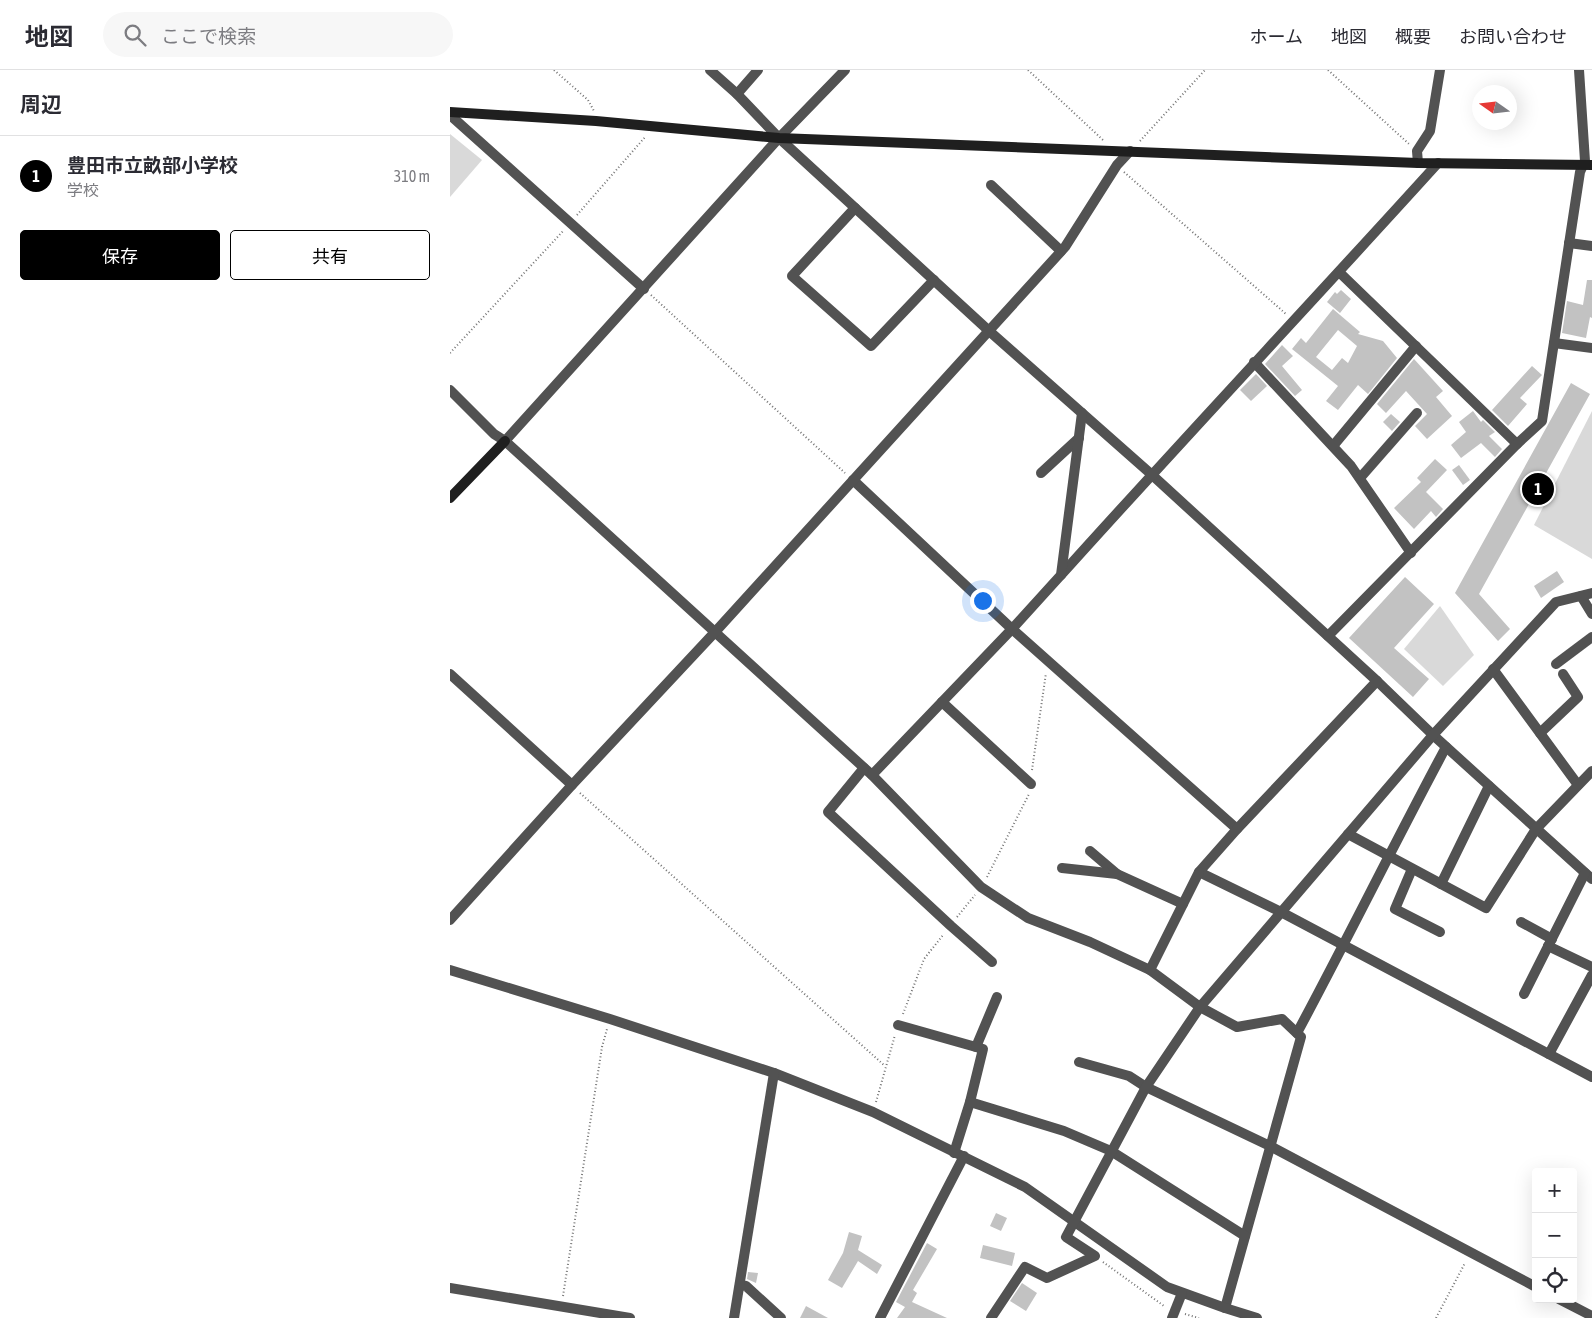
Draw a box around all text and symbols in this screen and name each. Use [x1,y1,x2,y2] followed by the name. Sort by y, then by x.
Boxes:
[103,12,453,57] search box
[121,21,149,49] icon: search
[25,23,73,50] text: 地図
[161,25,256,47] text: ここで検索
[1250,26,1303,47] text: ホーム
[1331,26,1367,47] text: 地図
[1395,26,1431,47] text: 概要
[1459,26,1567,47] text: お問い合わせ
[1472,85,1517,130] north arrow
[20,92,62,116] text: 周辺
[67,154,238,176] text: 豊田市立畝部小学校
[32,167,40,185] text: 1
[394,167,430,185] text: 310 m
[67,181,99,199] text: 学校
[20,230,220,280] button: 保存
[230,230,430,280] button: 共有
[1522,470,1554,508] pin: 1
[970,588,996,614] your location
[1532,1168,1577,1303] map controls
[1532,1168,1577,1213] button: +
[1532,1213,1577,1258] button: −
[1532,1258,1577,1303] button: locate

